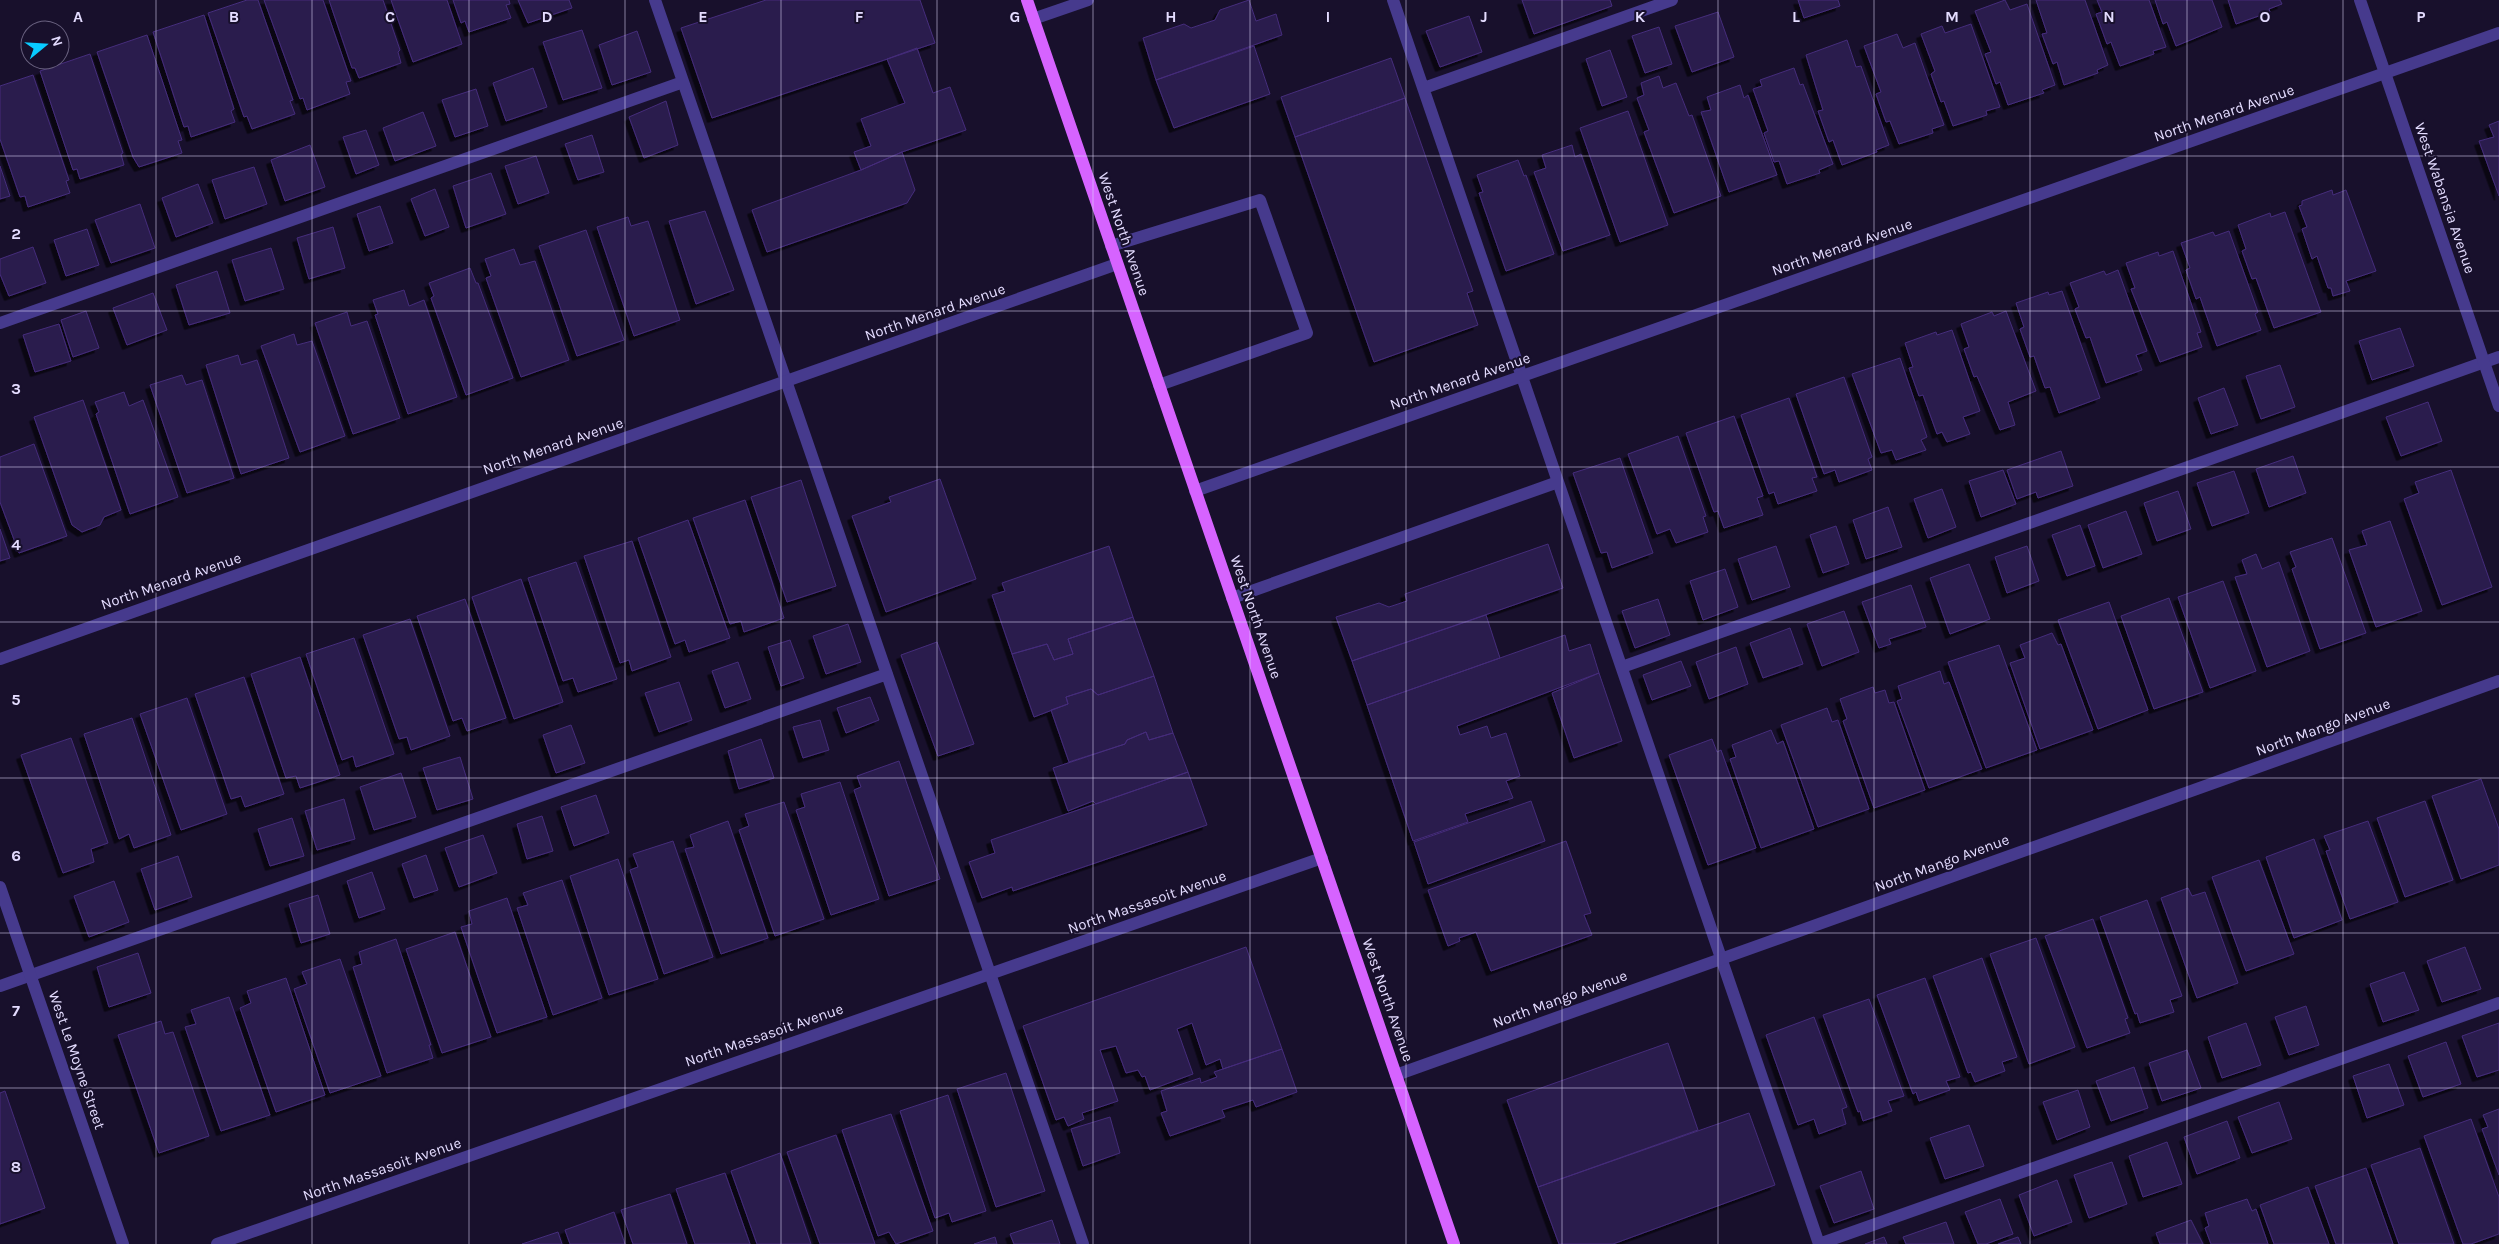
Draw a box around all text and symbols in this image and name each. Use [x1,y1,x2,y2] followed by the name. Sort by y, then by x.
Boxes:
[73,7,83,26] text: A
[229,7,239,26] text: B
[385,7,395,26] text: C
[542,7,553,26] text: D
[698,7,708,26] text: E
[855,7,864,26] text: F
[1010,7,1020,26] text: G
[1165,7,1177,26] text: H
[1326,7,1330,26] text: I
[1480,7,1488,26] text: J
[1635,7,1646,26] text: K
[1792,7,1800,26] text: L
[1945,7,1959,26] text: M
[2103,7,2115,26] text: N
[2260,7,2271,26] text: O
[2416,7,2426,26] text: P
[20,20,70,70] north arrow
[47,34,67,49] text: N
[2152,81,2296,145] street label: North Menard Avenue
[2411,120,2479,276] street label: West Wabansia Avenue
[1094,170,1154,298] street label: West North Avenue
[1770,215,1914,279] street label: North Menard Avenue
[11,224,21,243] text: 2
[863,280,1007,344] street label: North Menard Avenue
[1388,349,1532,413] street label: North Menard Avenue
[11,379,21,398] text: 3
[481,414,625,478] street label: North Menard Avenue
[11,535,21,554] text: 4
[99,549,243,613] street label: North Menard Avenue
[1226,553,1286,681] street label: West North Avenue
[11,690,21,709] text: 5
[2253,694,2393,760] street label: North Mango Avenue
[1872,830,2012,896] street label: North Mango Avenue
[11,846,21,865] text: 6
[1065,866,1229,938] street label: North Massasoit Avenue
[1358,936,1418,1064] street label: West North Avenue
[1490,966,1630,1032] street label: North Mango Avenue
[45,988,109,1132] street label: West Le Moyne Street
[682,999,846,1071] street label: North Massasoit Avenue
[12,1001,20,1020] text: 7
[300,1133,464,1205] street label: North Massasoit Avenue
[11,1157,21,1176] text: 8

